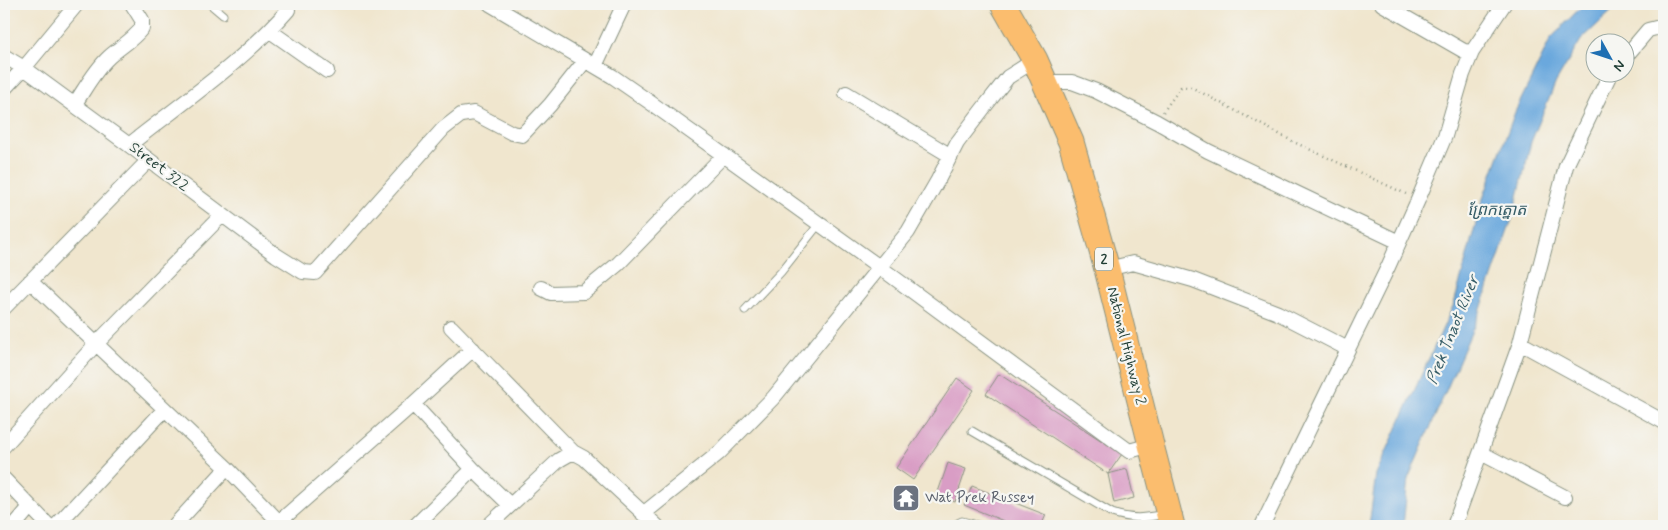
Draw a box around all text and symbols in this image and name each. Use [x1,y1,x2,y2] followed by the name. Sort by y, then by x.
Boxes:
[1586,32,1636,82] north arrow
[1609,56,1629,75] text: N
[125,138,193,196] street label: Street 322
[1467,200,1527,221] water label: ព្រែកត្នោត
[1095,248,1113,270] road number: 2
[1422,270,1485,387] water label: Prek Tnaot River
[1102,285,1150,407] street label: National Highway 2
[891,483,921,513] temple icon: Wat Prek Russey
[925,488,1034,508] place label: Wat Prek Russey

